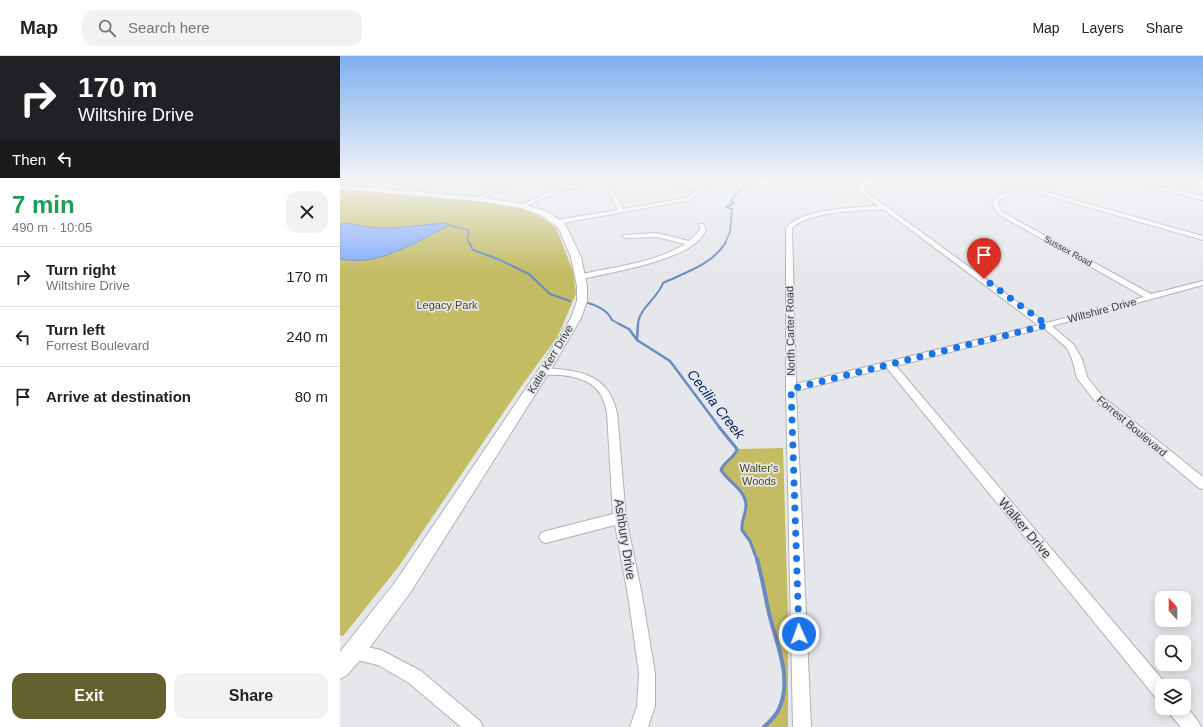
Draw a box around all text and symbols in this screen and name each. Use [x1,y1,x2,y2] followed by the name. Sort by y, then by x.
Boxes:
[82,10,362,46] search box
[20,17,58,38] text: Map
[96,17,118,39] icon: search
[128,19,210,36] text: Search here
[1032,20,1060,36] text: Map
[1082,20,1124,36] text: Layers
[1146,20,1183,36] text: Share
[12,72,64,124] icon: right
[78,72,157,103] text: 170 m
[78,105,194,125] text: Wiltshire Drive
[54,148,76,170] icon: left
[12,151,46,168] text: Then
[12,191,75,218] text: 7 min
[286,191,328,233] button: close
[12,220,92,235] text: 490 m · 10:05
[1042,234,1094,268] street label: Sussex Road
[967,238,1001,279] pin
[973,244,995,266] icon: arrive
[46,261,116,278] text: Turn right
[12,266,34,288] icon: right
[286,268,328,285] text: 170 m
[46,278,130,293] text: Wiltshire Drive
[783,286,797,376] street label: North Carter Road
[1066,295,1138,325] street label: Wiltshire Drive
[416,299,478,311] park label: Legacy Park
[46,321,105,338] text: Turn left
[525,323,575,395] street label: Katie Kerr Drive
[12,326,34,348] icon: left
[286,328,328,345] text: 240 m
[46,338,149,353] text: Forrest Boulevard
[684,366,749,443] water label: Cecilia Creek
[12,386,34,408] icon: arrive
[46,388,191,405] text: Arrive at destination
[295,388,328,405] text: 80 m
[1095,393,1169,459] street label: Forrest Boulevard
[740,462,779,487] park label: Walter's Woods
[995,495,1055,561] street label: Walker Drive
[611,498,639,580] street label: Ashbury Drive
[1155,591,1191,627] north arrow
[1155,591,1191,715] map controls
[778,613,820,655] position arrow
[1155,635,1191,671] button: search
[12,673,166,719] button: Exit
[174,673,328,719] button: Share
[1155,679,1191,715] button: layers

